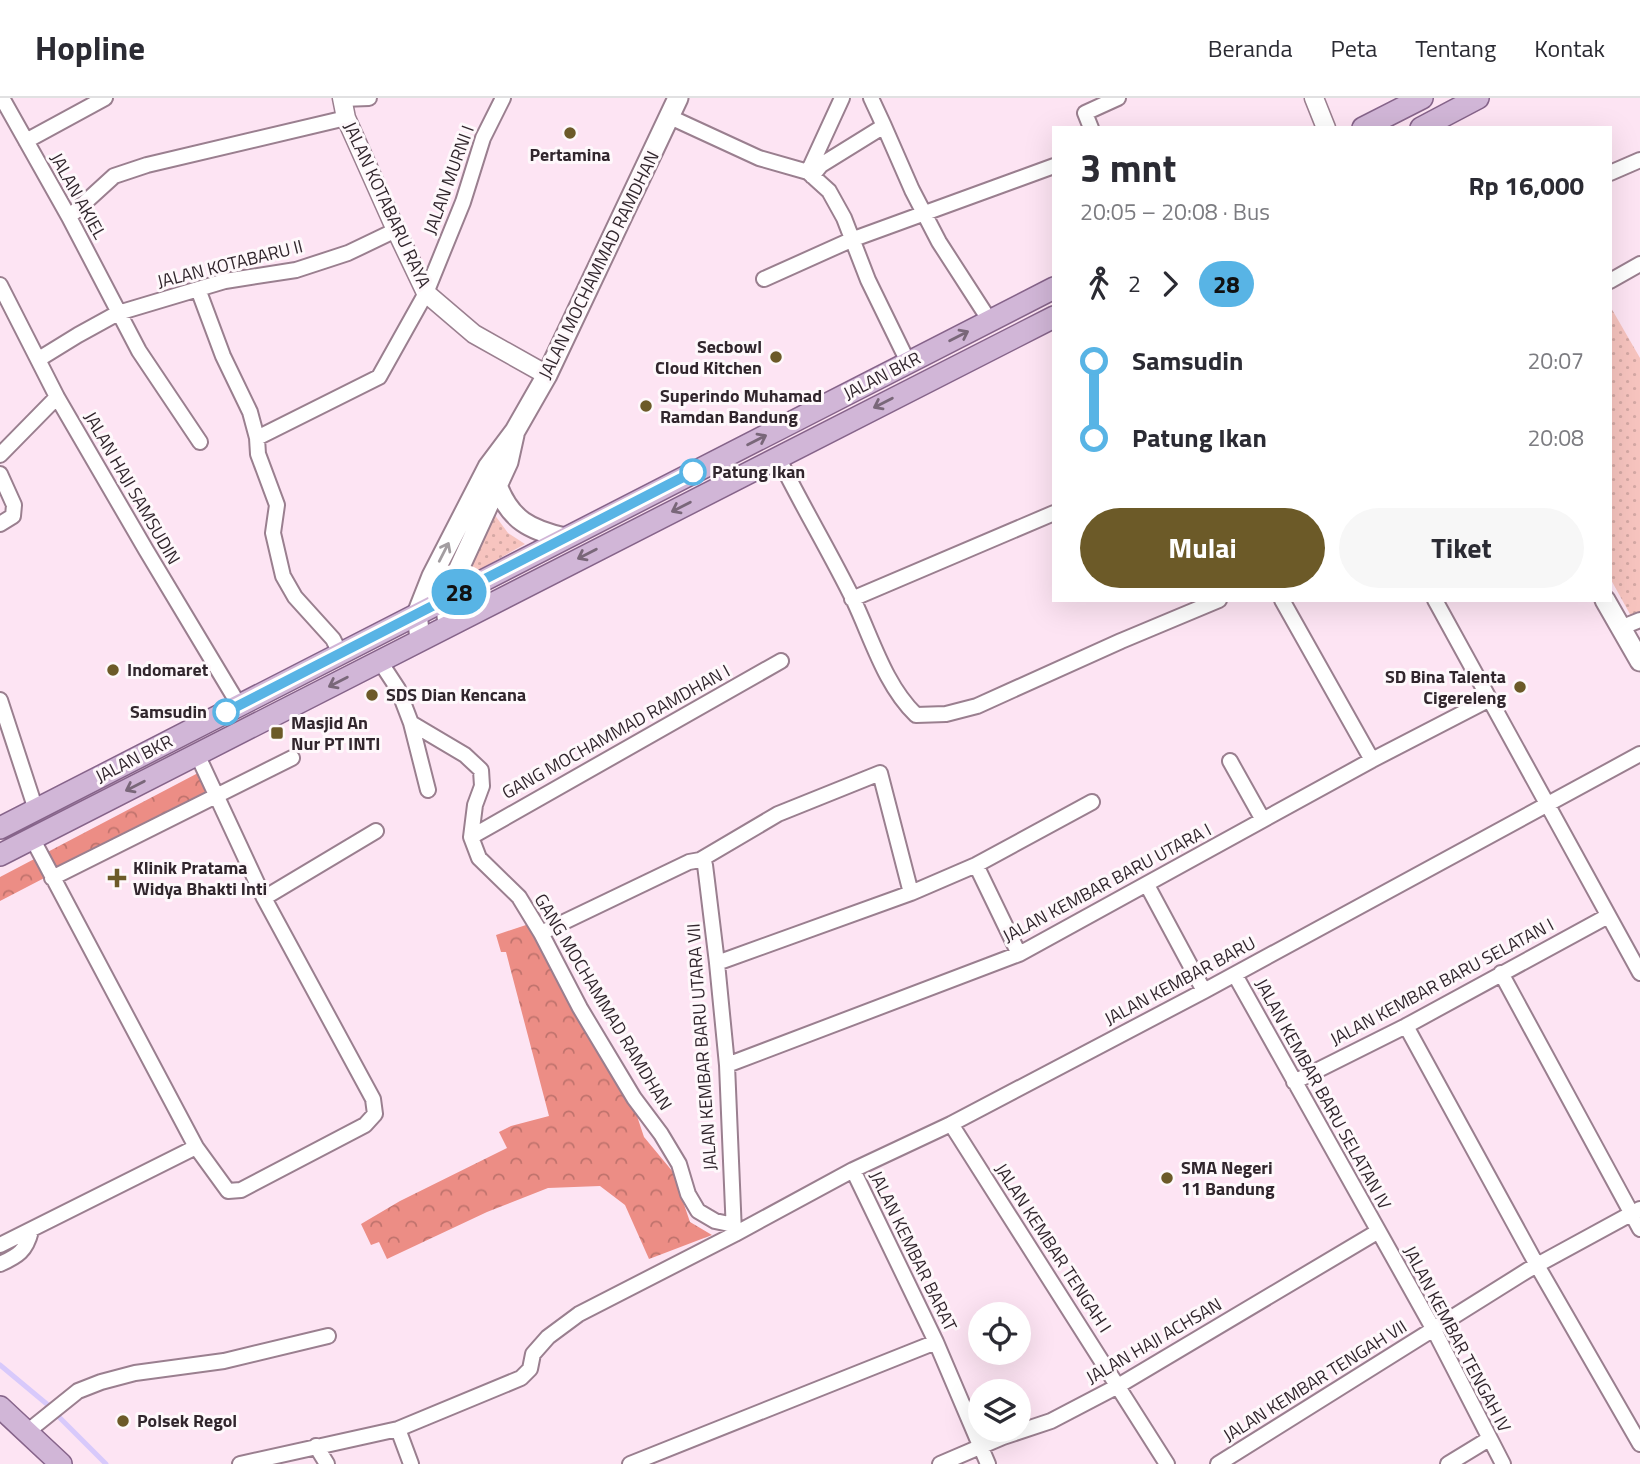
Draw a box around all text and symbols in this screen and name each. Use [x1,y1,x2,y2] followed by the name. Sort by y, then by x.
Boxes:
[35,23,145,73] text: Hopline
[1208,30,1293,66] text: Beranda
[1331,30,1377,66] text: Peta
[1415,30,1496,66] text: Tentang
[1534,30,1605,66] text: Kontak
[337,117,438,293] street label: JALAN KOTABARU RAYA
[416,122,481,238] street label: JALAN MURNI I
[562,125,578,141] marker: Pertamina
[1080,139,1176,197] text: 3 mnt
[529,141,611,168] place label: Pertamina
[531,146,666,384] street label: JALAN MOCHAMMAD RAMDHAN
[44,147,114,244] street label: JALAN AKIEL
[1468,166,1584,205] text: Rp 16,000
[1080,194,1270,229] text: 20:05 – 20:08 · Bus
[154,232,306,295] street label: JALAN KOTABARU II
[1080,265,1118,303] icon: walk
[1151,265,1189,303] icon: forward
[1128,266,1141,301] text: 2
[1213,266,1240,302] text: 28
[948,329,969,343] one-way arrow
[655,333,762,381] place label: Secbowl Cloud Kitchen
[1132,341,1243,380] text: Samsudin
[1527,343,1584,378] text: 20:07
[838,344,925,407] street label: JALAN BKR
[768,349,784,365] marker: Secbowl Cloud Kitchen
[660,382,822,430] place label: Superindo Muhamad Ramdan Bandung
[874,397,894,411] one-way arrow
[638,398,654,414] marker: Superindo Muhamad Ramdan Bandung
[78,406,187,569] street label: JALAN HAJI SAMSUDIN
[1132,418,1267,457] text: Patung Ikan
[1527,420,1584,455] text: 20:08
[746,433,767,447] one-way arrow
[712,458,805,485] place label: Patung Ikan
[680,459,706,485] marker: Patung Ikan
[671,500,692,514] one-way arrow
[1080,508,1325,588] button: Mulai
[1339,508,1584,588] button: Tiket
[437,542,451,562] one-way arrow
[577,548,598,562] one-way arrow
[428,569,490,615] line badge: 28
[446,574,472,610] text: 28
[127,656,209,683] place label: Indomaret
[497,657,735,806] street label: GANG MOCHAMMAD RAMDHAN I
[105,662,121,678] marker: Indomaret
[1385,663,1506,711] place label: SD Bina Talenta Cigereleng
[328,675,348,689] one-way arrow
[1512,679,1528,695] marker: SD Bina Talenta Cigereleng
[386,681,526,708] place label: SDS Dian Kencana
[364,687,380,703] marker: SDS Dian Kencana
[130,698,207,725] place label: Samsudin
[213,699,239,725] marker: Samsudin
[291,709,380,757] place label: Masjid An Nur PT INTI
[269,725,285,741] marker: Masjid An Nur PT INTI
[90,727,177,790] street label: JALAN BKR
[125,779,146,793] one-way arrow
[998,816,1216,949] street label: JALAN KEMBAR BARU UTARA I
[133,854,267,902] place label: Klinik Pratama Widya Bhakti Inti
[107,868,127,888] marker: Klinik Pratama Widya Bhakti Inti
[528,888,679,1115] street label: GANG MOCHAMMAD RAMDHAN
[1325,911,1558,1052] street label: JALAN KEMBAR BARU SELATAN I
[679,923,724,1171] street label: JALAN KEMBAR BARU UTARA VII
[1099,929,1260,1032] street label: JALAN KEMBAR BARU
[1249,973,1399,1215] street label: JALAN KEMBAR BARU SELATAN IV
[1181,1154,1275,1202] place label: SMA Negeri 11 Bandung
[988,1158,1118,1338] street label: JALAN KEMBAR TENGAH I
[863,1166,964,1336] street label: JALAN KEMBAR BARAT
[1159,1170,1175,1186] marker: SMA Negeri 11 Bandung
[1397,1241,1518,1437] street label: JALAN KEMBAR TENGAH IV
[1081,1291,1227,1390] street label: JALAN HAJI ACHSAN
[968,1302,1031,1442] map controls
[968,1302,1031,1365] button: locate
[1218,1313,1412,1448] street label: JALAN KEMBAR TENGAH VII
[968,1379,1031,1442] button: layers
[137,1407,237,1434] place label: Polsek Regol
[115,1413,131,1429] marker: Polsek Regol

